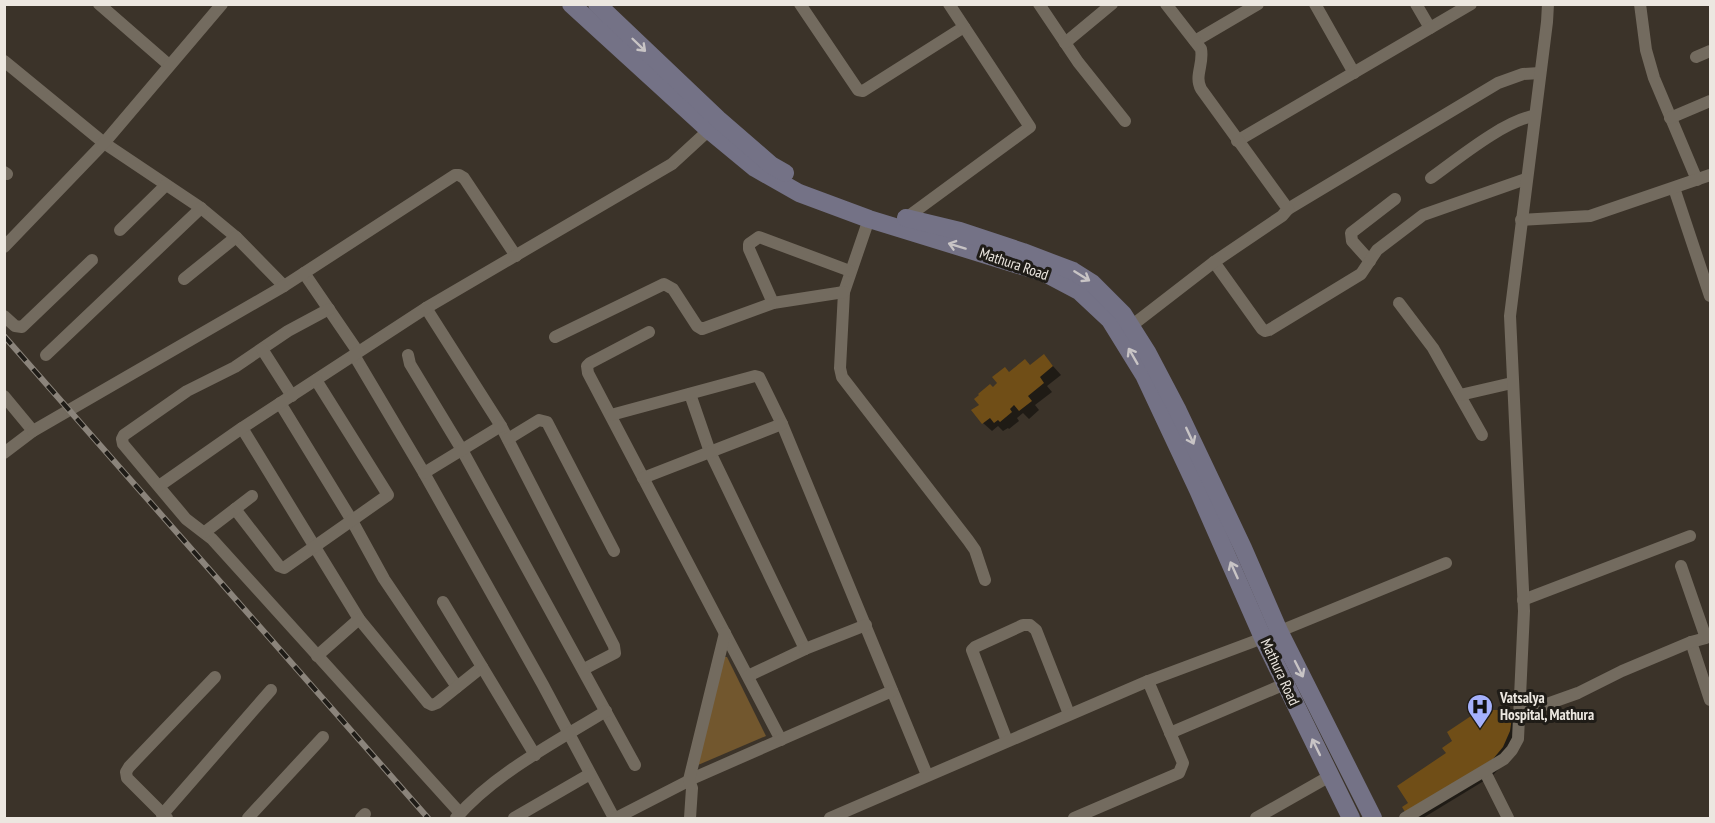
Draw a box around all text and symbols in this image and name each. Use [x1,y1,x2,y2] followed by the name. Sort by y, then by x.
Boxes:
[632,37,647,52] one-way arrow
[948,239,967,250] one-way arrow
[977,243,1051,284] street label: Mathura Road
[1073,271,1090,283] one-way arrow
[1127,348,1139,365] one-way arrow
[1184,426,1196,444] one-way arrow
[1227,562,1239,580] one-way arrow
[1257,635,1304,708] street label: Mathura Road
[1294,660,1305,678] one-way arrow
[1499,688,1594,724] place label: Vatsalya Hospital, Mathura
[1465,692,1495,730] hospital icon: Vatsalya Hospital, Mathura
[1310,739,1322,756] one-way arrow

